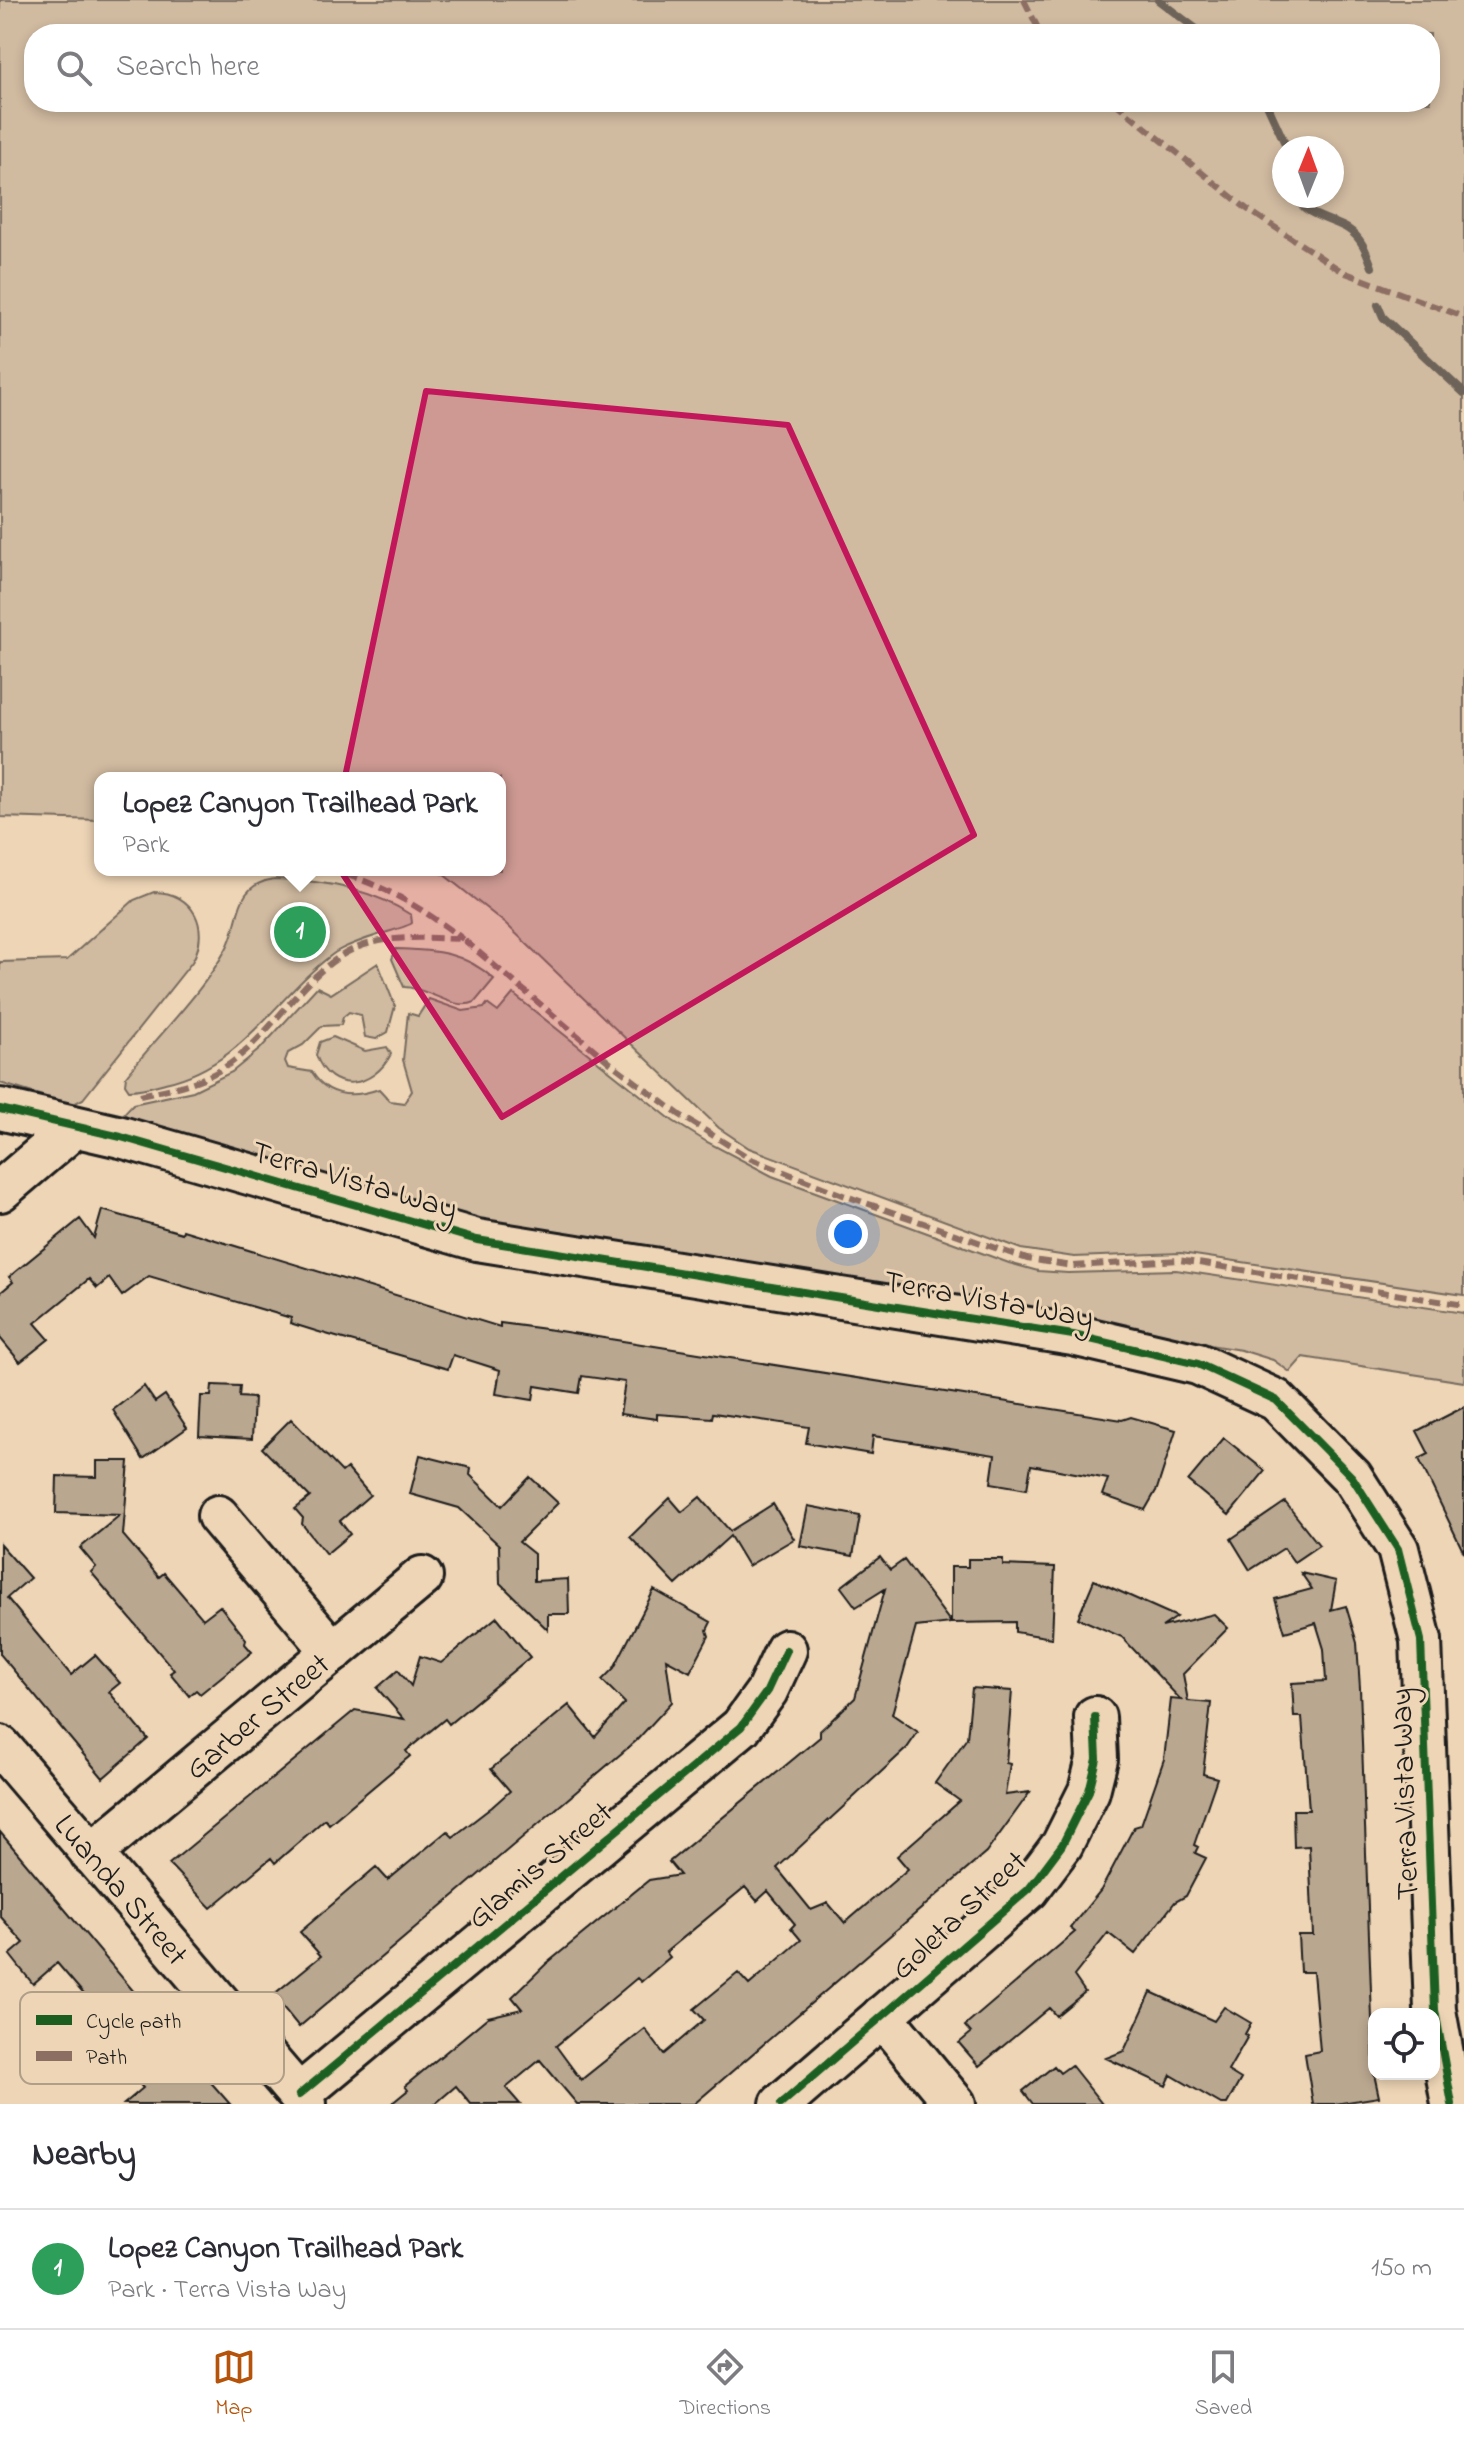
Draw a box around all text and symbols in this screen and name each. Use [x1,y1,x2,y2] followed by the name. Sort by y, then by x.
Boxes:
[24,24,1440,112] search box
[52,46,96,90] icon: search
[116,46,260,90] text: Search here
[1272,136,1344,208] north arrow
[94,772,506,876] popup
[122,783,478,827] text: Lopez Canyon Trailhead Park
[122,827,169,865] text: Park
[274,902,326,962] pin: 1
[245,1131,463,1234] street label: Terra Vista Way
[828,1214,868,1254] your location
[880,1260,1097,1343] street label: Terra Vista Way
[176,1643,342,1793] street label: Garber Street
[1379,1687,1434,1901] street label: Terra Vista Way
[458,1791,625,1942] street label: Glamis Street
[41,1805,198,1978] street label: Luanda Street
[881,1841,1040,1992] street label: Goleta Street
[20,1992,284,2084] legend
[86,2007,181,2040] text: Cycle path
[1368,2008,1440,2080] map controls
[1368,2008,1440,2080] button: locate
[86,2043,127,2075] text: Path
[32,2131,136,2181] text: Nearby
[108,2228,463,2272] text: Lopez Canyon Trailhead Park
[54,2250,62,2288] text: 1
[1371,2250,1432,2288] text: 150 m
[108,2272,346,2310] text: Park · Terra Vista Way
[212,2345,256,2425] tab: Map
[680,2345,771,2425] tab: Directions
[1195,2345,1252,2425] tab: Saved

